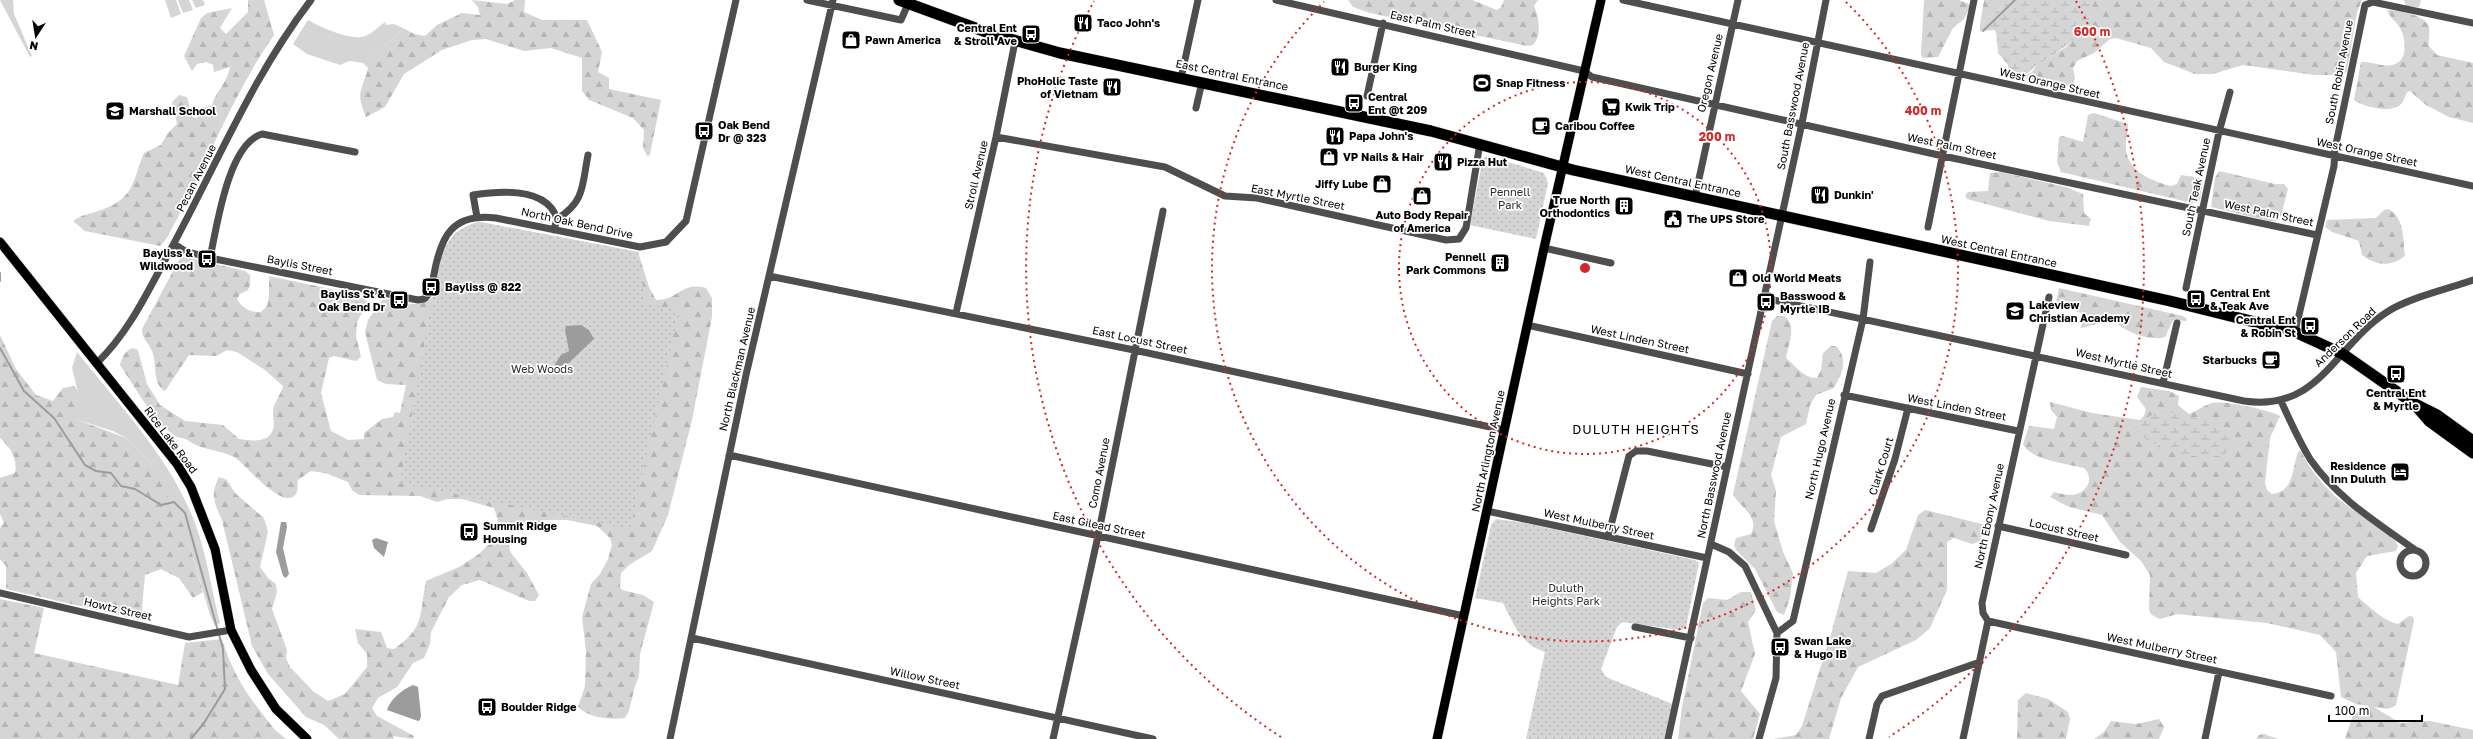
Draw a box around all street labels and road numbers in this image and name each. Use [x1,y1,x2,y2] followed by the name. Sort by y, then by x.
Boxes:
[1389,7,1477,40] street label: East Palm Street
[2322,19,2355,125] street label: South Robin Avenue
[1694,32,1725,114] street label: Oregon Avenue
[1774,41,1811,171] street label: South Basswood Avenue
[1175,56,1290,93] street label: East Central Entrance
[1998,65,2102,100] street label: West Orange Street
[1906,130,1998,161] street label: West Palm Street
[2315,134,2419,169] street label: West Orange Street
[2179,136,2212,237] street label: South Teak Avenue
[961,139,990,211] street label: Stroll Avenue
[173,142,218,214] street label: Pecan Avenue
[1624,162,1742,199] street label: West Central Entrance
[1250,181,1346,212] street label: East Myrtle Street
[2223,197,2315,228] street label: West Palm Street
[520,204,634,241] street label: North Oak Bend Drive
[1940,232,2058,269] street label: West Central Entrance
[266,252,334,277] street label: Baylis Street
[2311,304,2378,369] street label: Anderson Road
[716,306,757,432] street label: North Blackman Avenue
[1590,322,1691,355] street label: West Linden Street
[1091,323,1189,356] street label: East Locust Street
[2074,345,2174,380] street label: West Myrtle Street
[1468,389,1507,513] street label: North Arlington Avenue
[1906,391,2008,422] street label: West Linden Street
[1802,397,1837,501] street label: North Hugo Avenue
[142,404,201,476] street label: Rice Lake Road
[1694,410,1733,539] street label: North Basswood Avenue
[1866,435,1896,497] street label: Clark Court
[1085,436,1112,509] street label: Como Avenue
[1971,462,2006,570] street label: North Ebony Avenue
[1543,505,1656,542] street label: West Mulberry Street
[1051,508,1147,541] street label: East Gilead Street
[2028,515,2100,544] street label: Locust Street
[83,594,153,623] street label: Howtz Street
[2106,629,2219,666] street label: West Mulberry Street
[889,664,961,691] street label: Willow Street

